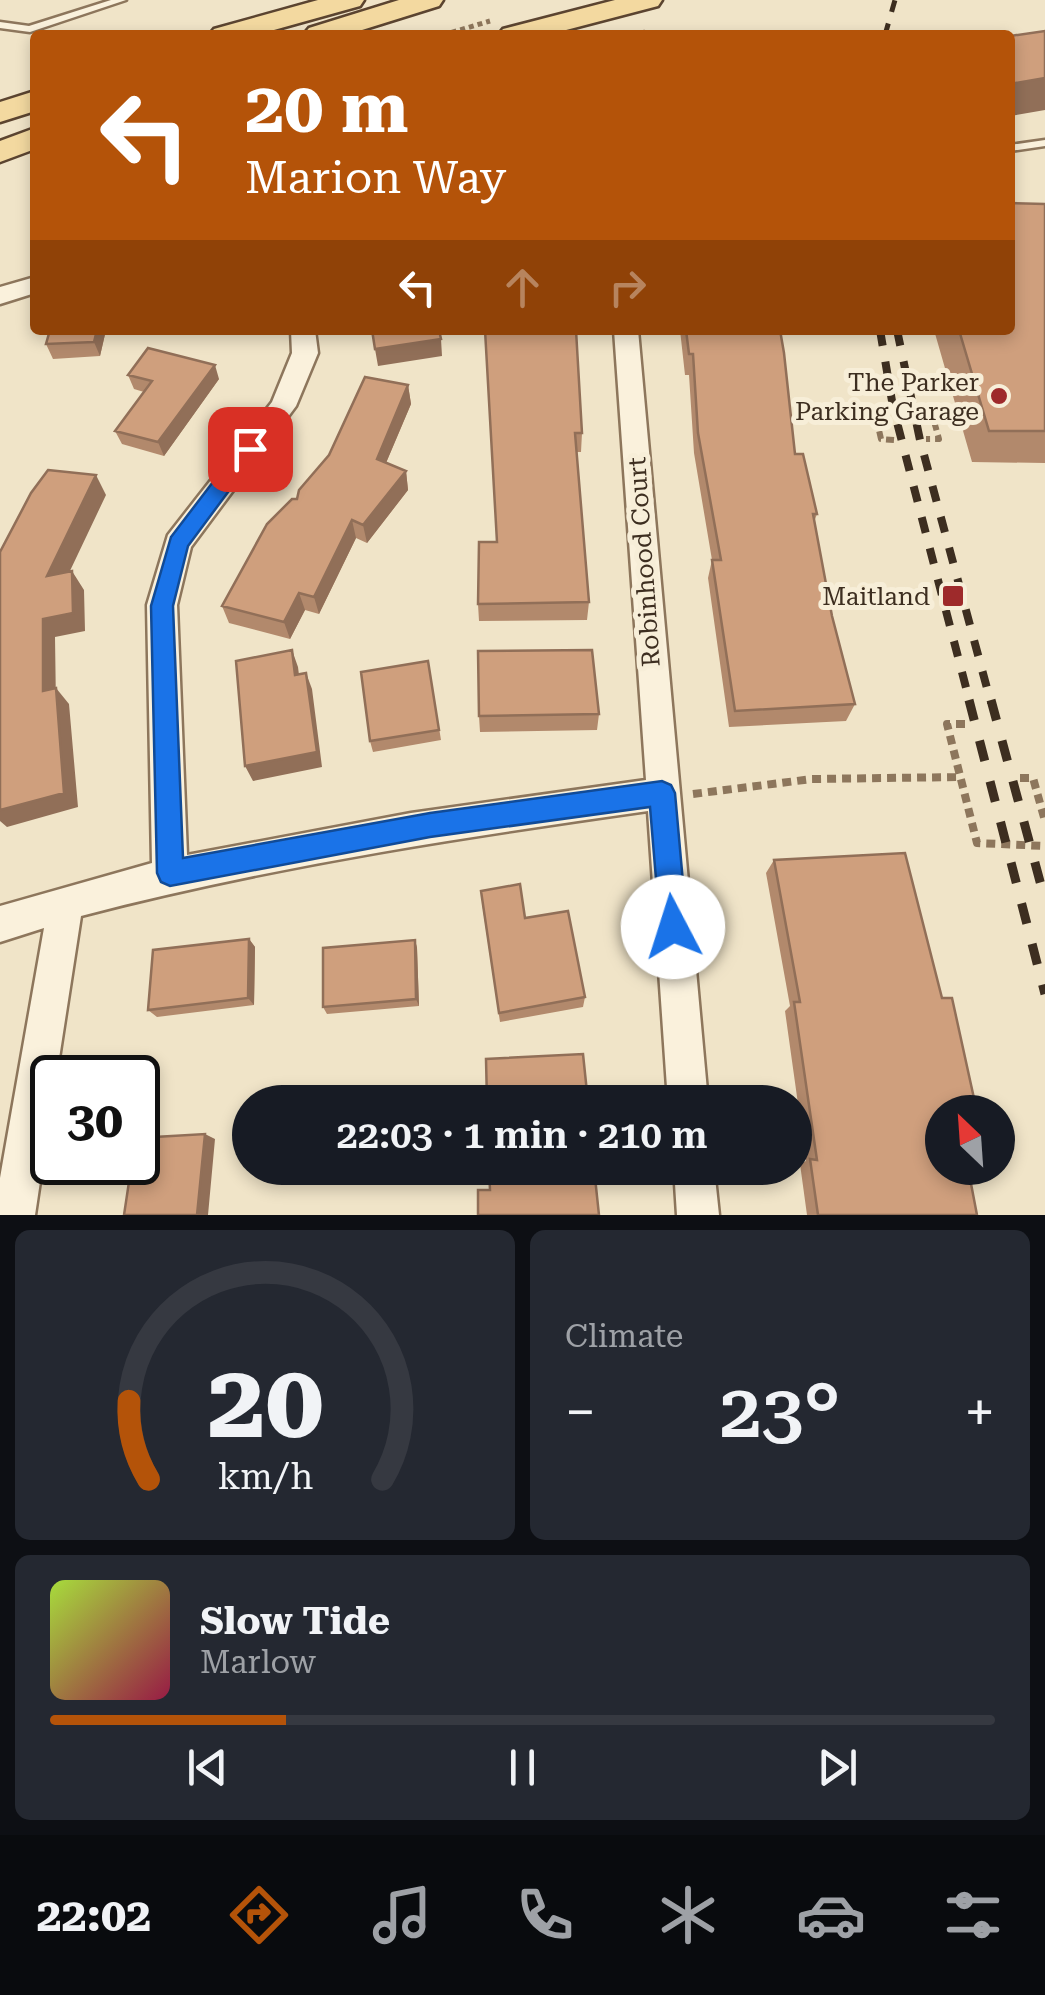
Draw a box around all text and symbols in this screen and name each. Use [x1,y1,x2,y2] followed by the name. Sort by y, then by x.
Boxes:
[245,67,409,149] text: 20 m
[80,70,210,200] icon: left
[245,151,506,204] text: Marion Way
[390,260,445,315] icon: left
[495,260,550,315] icon: ahead
[600,260,655,315] icon: right
[795,368,979,426] place label: The Parker Parking Garage
[988,385,1010,407] marker: The Parker Parking Garage
[208,407,293,492] pin
[223,422,278,477] icon: arrive
[622,456,666,668] street label: Robinhood Court
[822,582,930,611] place label: Maitland
[940,583,966,609] marker: Maitland
[621,875,725,979] position arrow
[30,1055,160,1185] speed limit sign: 30
[925,1095,1015,1185] north arrow
[925,1095,1015,1185] map controls
[337,1113,708,1157] text: 22:03 · 1 min · 210 m
[565,1317,683,1355] text: Climate
[207,1341,323,1462] text: 20
[719,1367,841,1455] text: 23°
[565,1380,596,1444] text: −
[964,1380,995,1444] text: +
[217,1456,313,1498] text: km/h
[200,1599,390,1643] text: Slow Tide
[200,1643,316,1681] text: Marlow
[180,1740,235,1795] icon: previous
[495,1740,550,1795] icon: pause
[810,1740,865,1795] icon: next
[224,1880,294,1950] icon: directions
[367,1880,437,1950] icon: music
[510,1880,580,1950] icon: phone
[653,1880,723,1950] icon: climate
[796,1880,866,1950] icon: car
[938,1880,1008,1950] icon: filters
[36,1889,151,1942] text: 22:02

